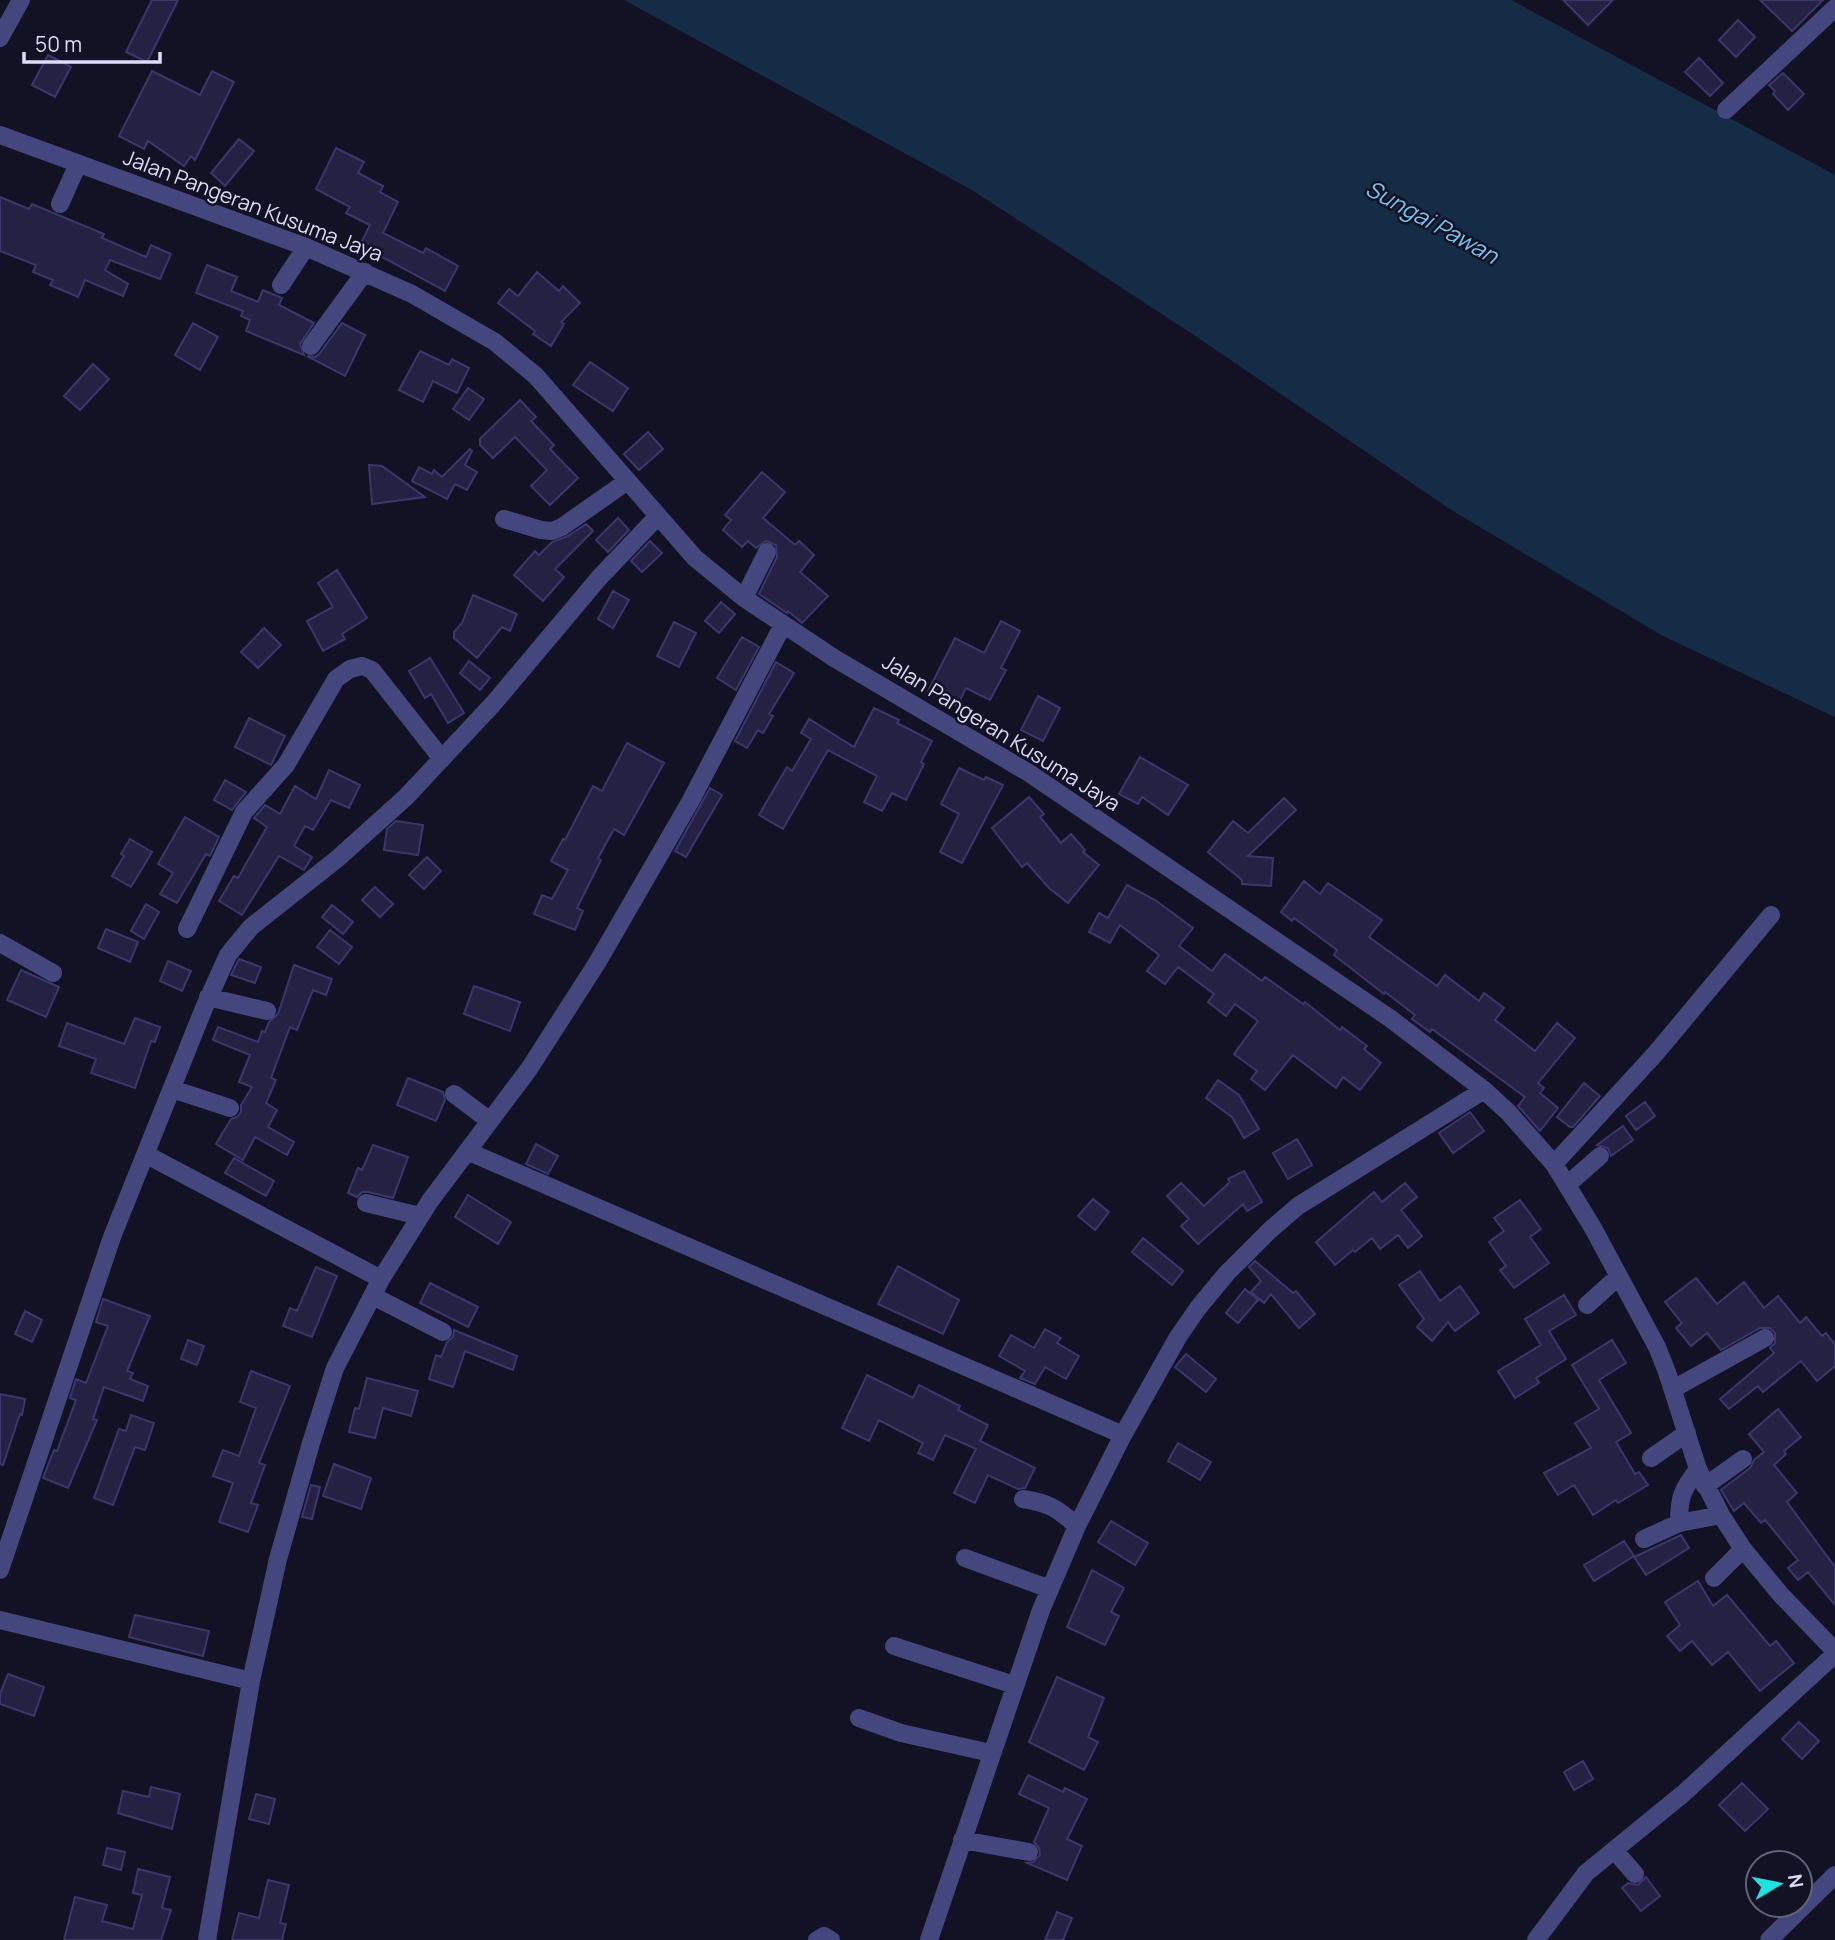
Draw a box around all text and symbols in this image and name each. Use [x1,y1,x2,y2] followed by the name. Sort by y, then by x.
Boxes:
[24,21,161,65] scale bar
[35,30,82,58] text: 50 m
[120,143,387,268] street label: Jalan Pangeran Kusuma Jaya
[1360,172,1506,271] water label: Sungai Pawan
[877,647,1126,817] street label: Jalan Pangeran Kusuma Jaya
[1744,1849,1814,1919] north arrow
[1782,1872,1810,1890] text: N

